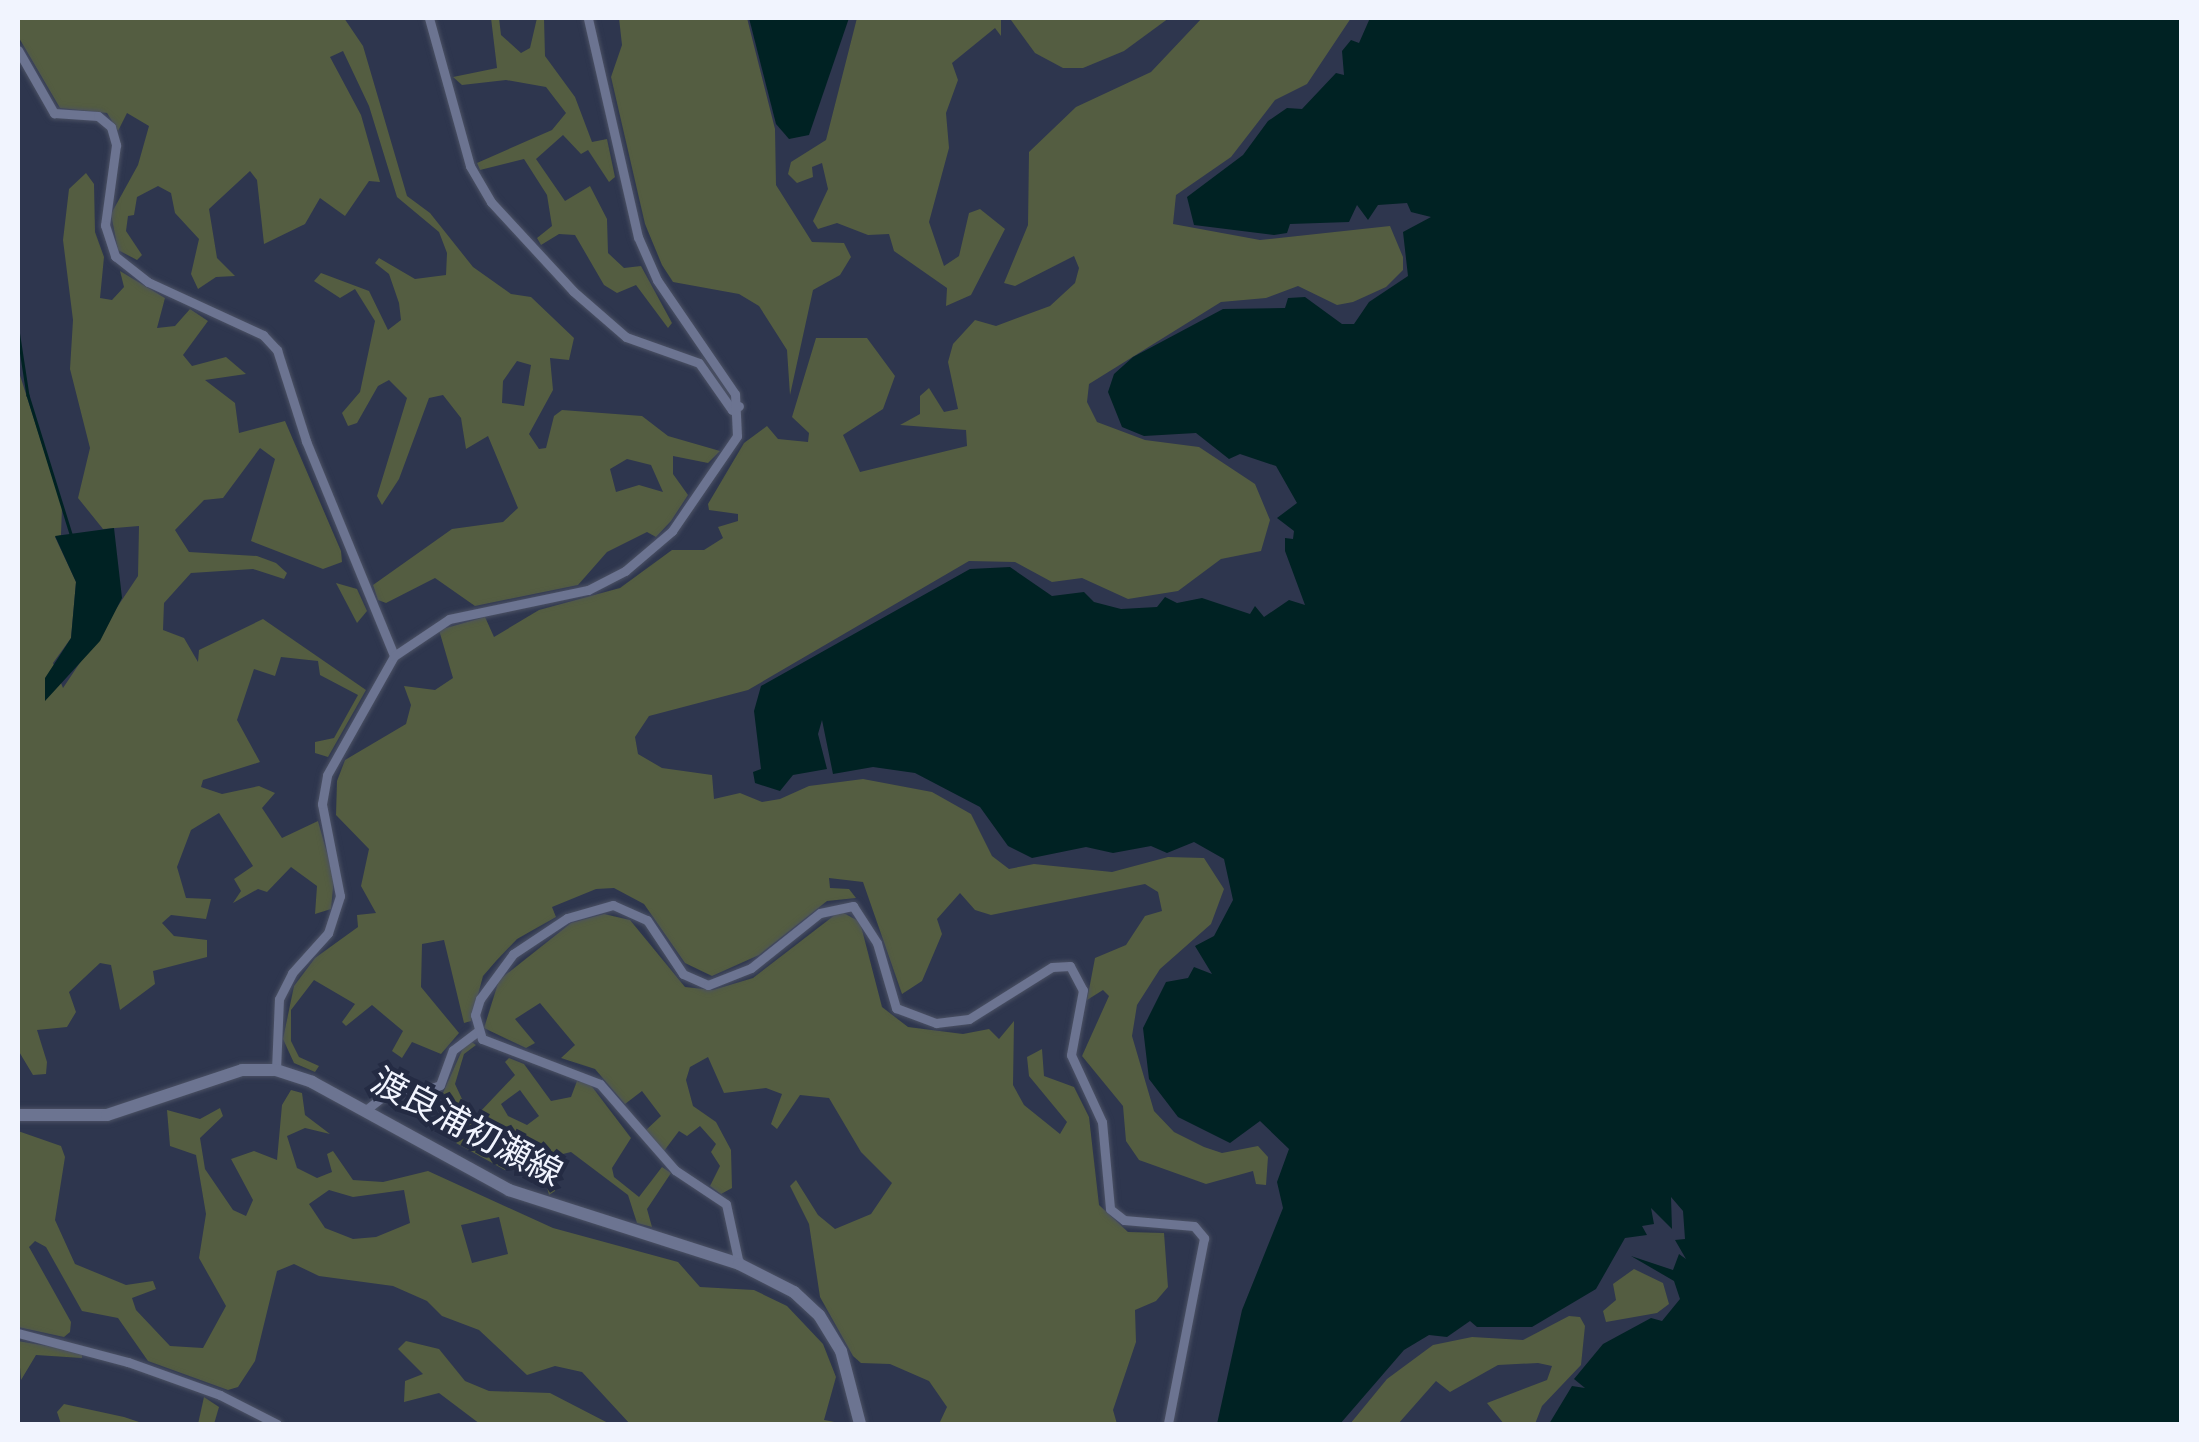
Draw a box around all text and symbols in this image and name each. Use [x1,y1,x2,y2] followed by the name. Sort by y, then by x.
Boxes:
[364,1059,570,1195] street label: 渡良浦初瀬線

